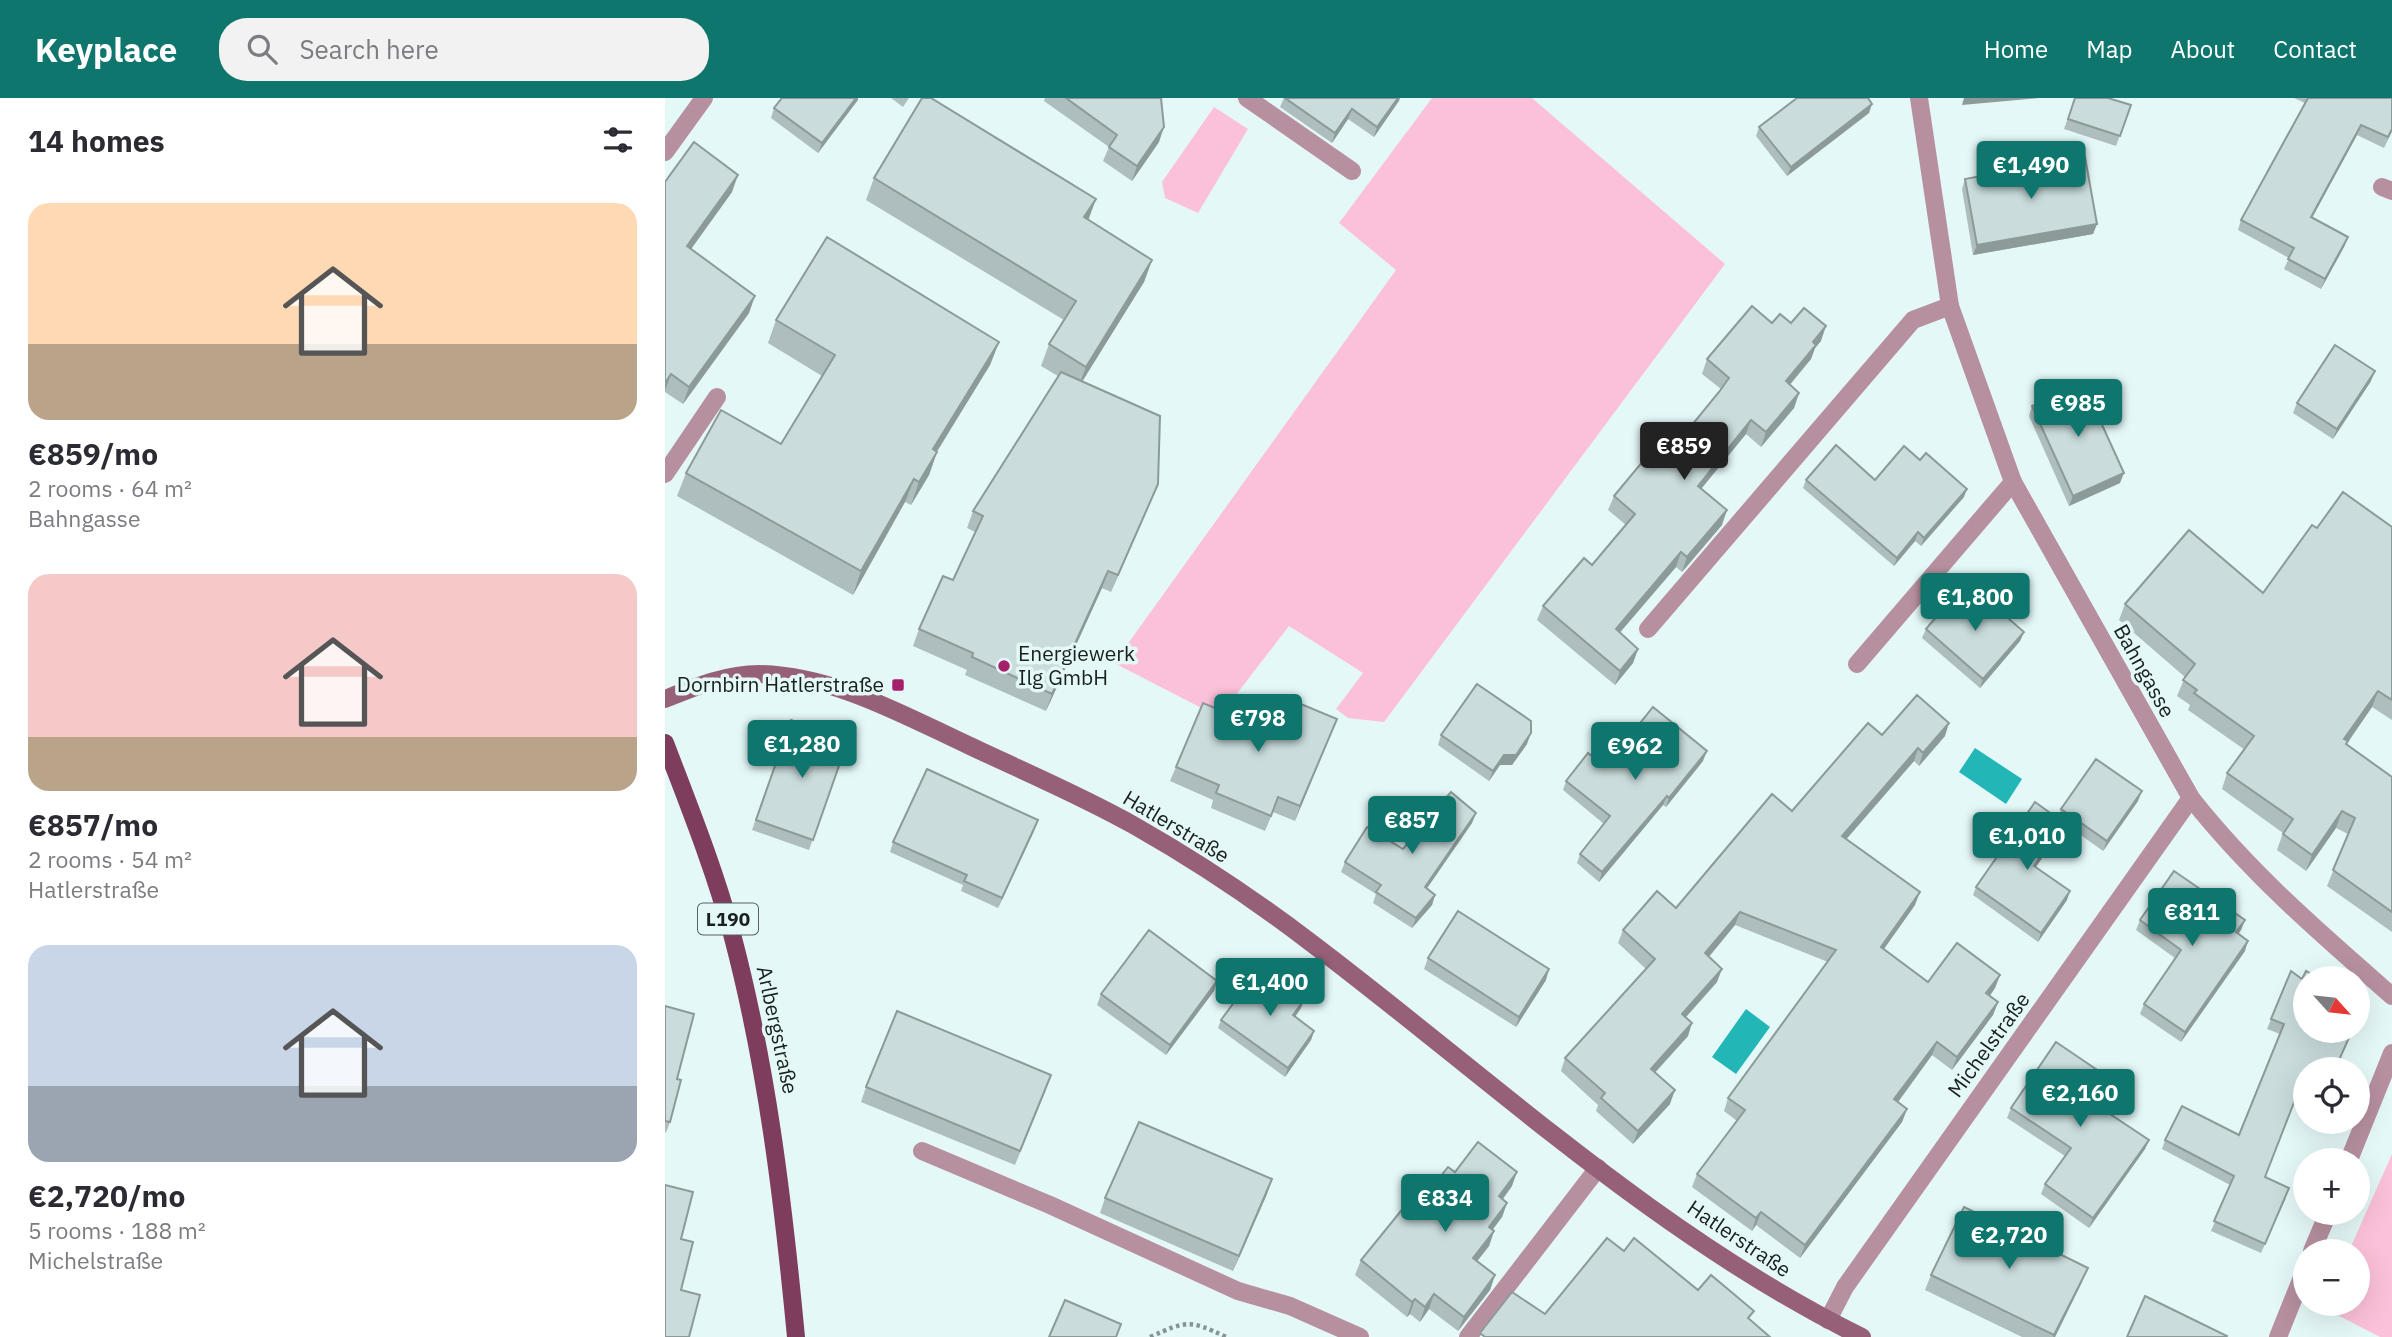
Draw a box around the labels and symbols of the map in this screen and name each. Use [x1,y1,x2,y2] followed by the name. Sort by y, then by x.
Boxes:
[1974,141,2088,201] pin: €1,490
[2037,380,2119,439] pin: €985
[1643,422,1725,482] pin: €859
[1918,574,2032,633] pin: €1,800
[2108,619,2182,722] street label: Bahngasse
[1018,639,1135,691] place label: Energiewerk Ilg GmbH
[996,658,1012,674] marker: Energiewerk Ilg GmbH
[677,670,884,698] place label: Dornbirn Hatlerstraße
[890,677,906,693] marker: Dornbirn Hatlerstraße
[1217,694,1299,754] pin: €798
[745,720,859,780] pin: €1,280
[1594,722,1676,782] pin: €962
[1118,783,1235,869] street label: Hatlerstraße
[1371,796,1453,856] pin: €857
[1970,812,2084,872] pin: €1,010
[2151,888,2233,948] pin: €811
[698,904,758,934] road number: L190
[1213,958,1327,1018] pin: €1,400
[751,963,805,1096] street label: Arlbergstraße
[2293,966,2369,1043] north arrow
[1941,986,2036,1103] street label: Michelstraße
[2023,1070,2137,1129] pin: €2,160
[1404,1174,1486,1234] pin: €834
[1682,1193,1797,1283] street label: Hatlerstraße
[1952,1212,2066,1271] pin: €2,720

